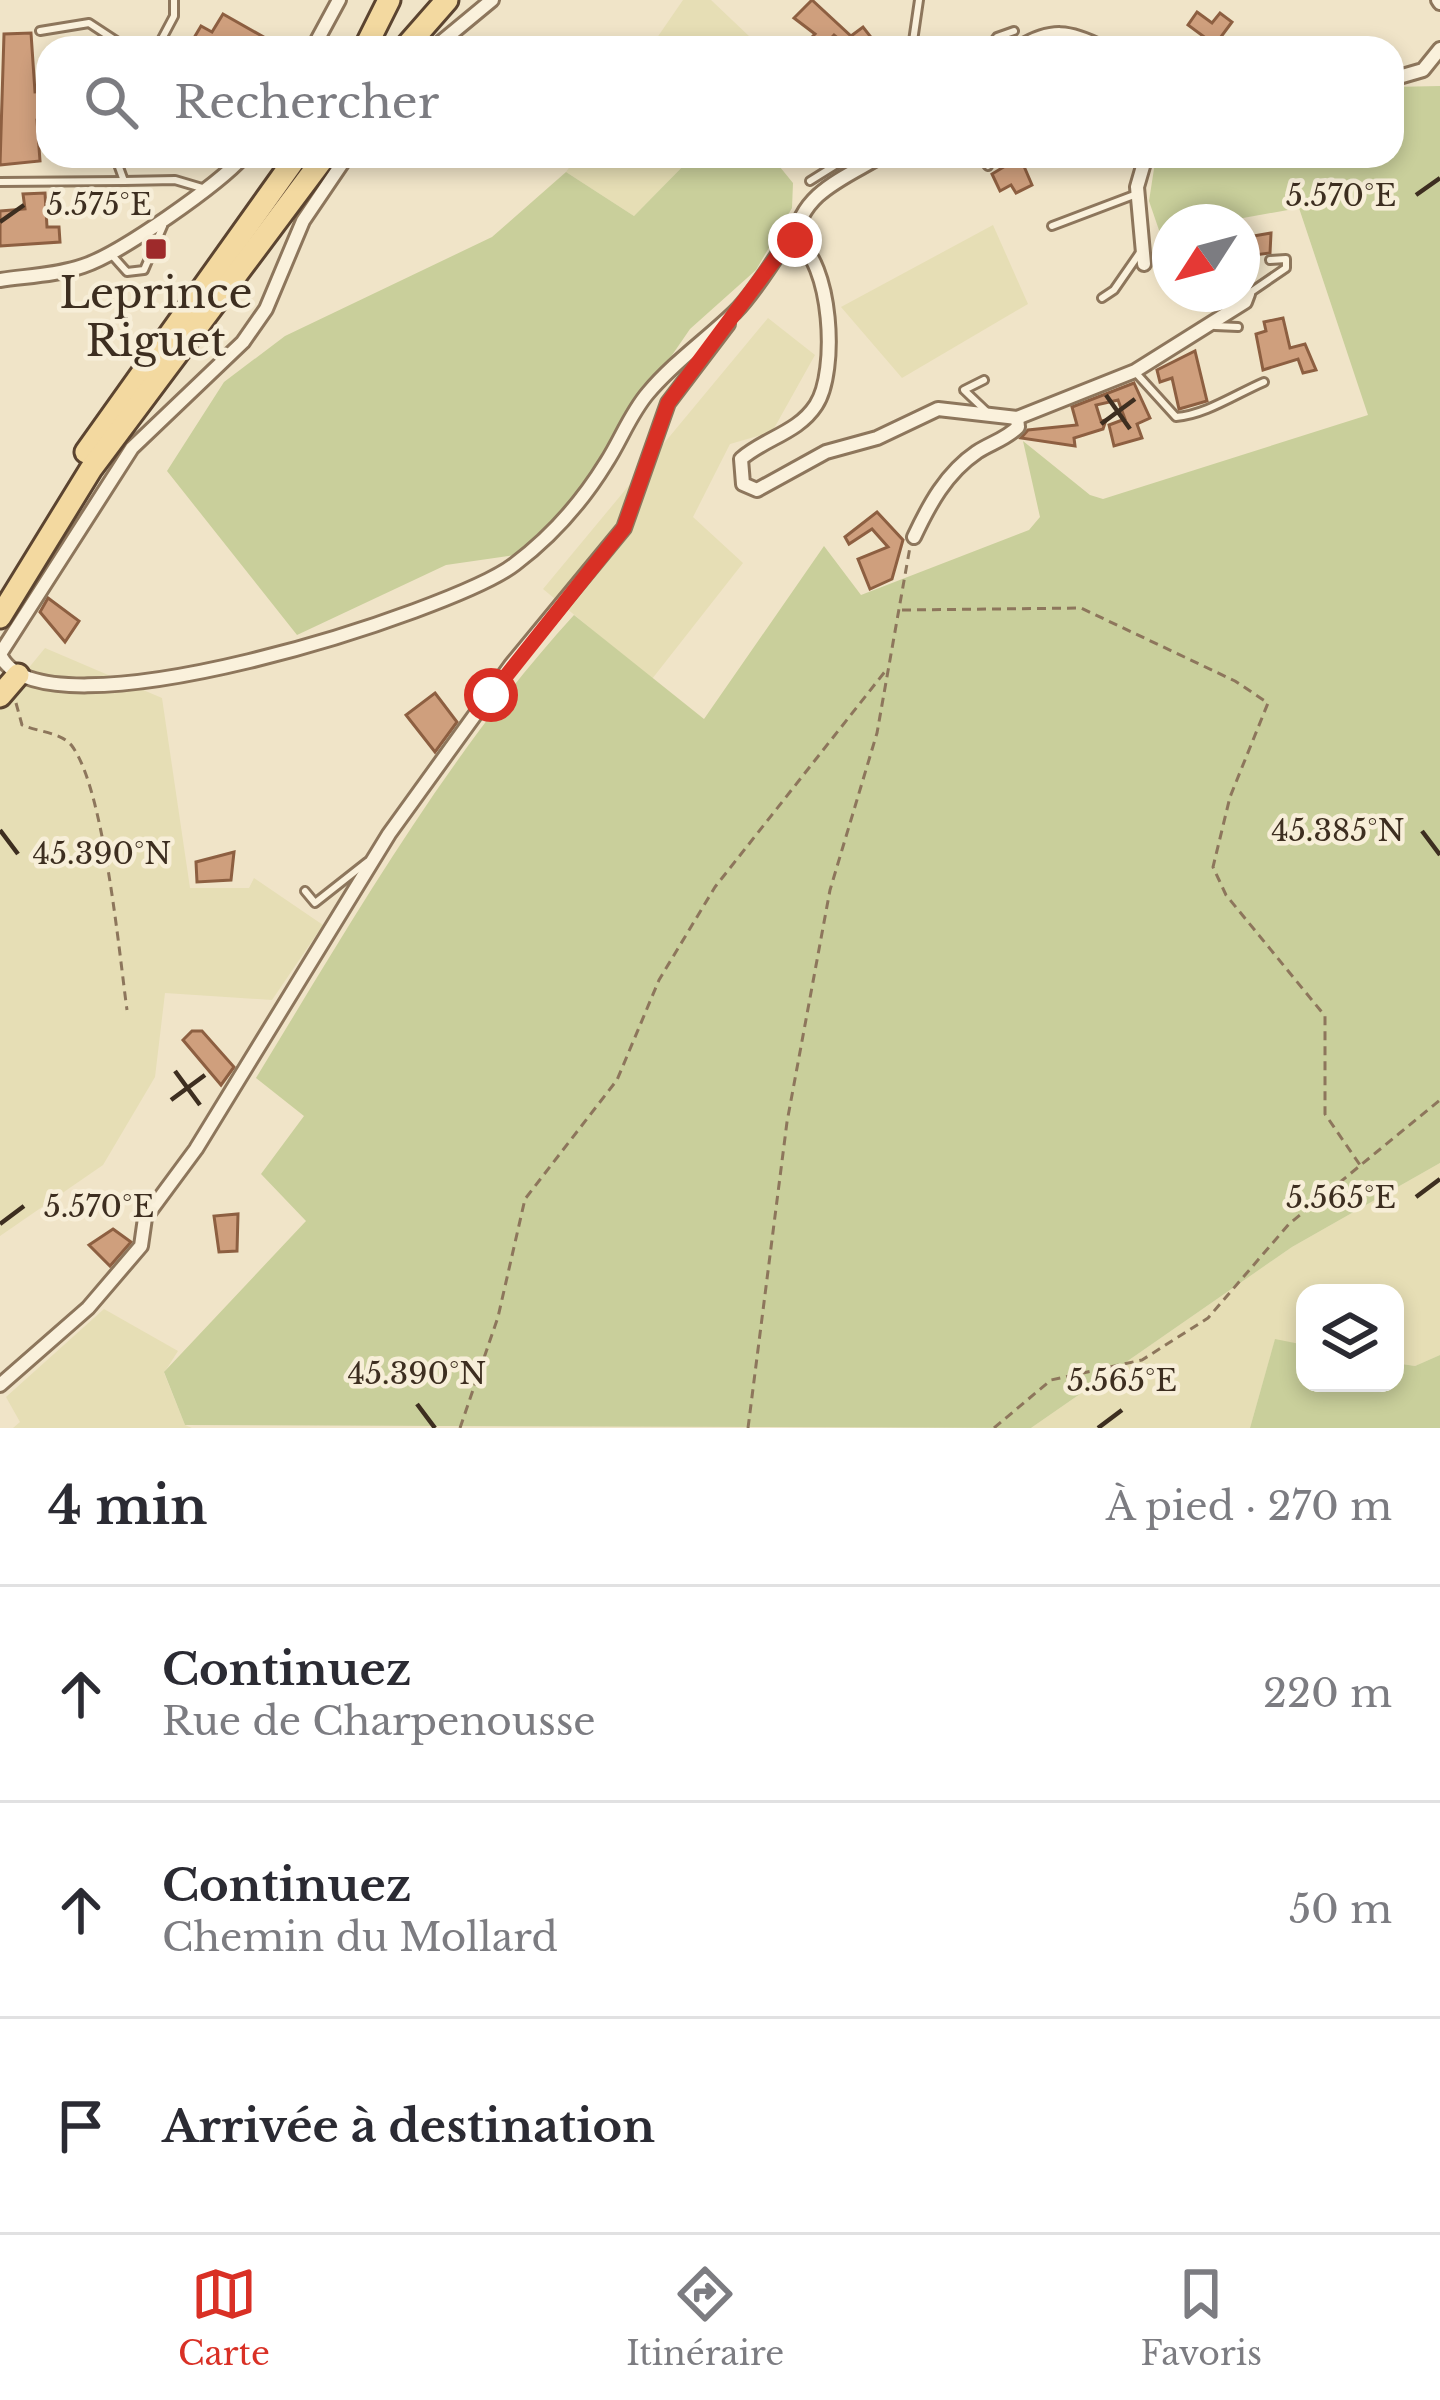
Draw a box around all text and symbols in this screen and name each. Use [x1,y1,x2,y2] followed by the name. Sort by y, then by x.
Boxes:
[36,36,1404,168] search box
[78,69,144,135] icon: search
[174,74,439,130] text: Rechercher
[1286,177,1396,214] text: 5.570°E
[46,186,152,223] text: 5.575°E
[1152,204,1260,312] north arrow
[768,213,822,267] route end
[143,236,169,262] marker: Leprince Riguet
[60,267,253,367] place label: Leprince Riguet
[464,668,518,722] route start
[1271,812,1405,849] text: 45.385°N
[33,835,171,872] text: 45.390°N
[1286,1179,1396,1216] text: 5.565°E
[44,1188,154,1225] text: 5.570°E
[1296,1284,1404,1392] map controls
[1296,1284,1404,1392] button: layers
[348,1355,486,1392] text: 45.390°N
[1067,1362,1177,1399] text: 5.565°E
[48,1475,207,1538] text: 4 min
[1106,1482,1392,1531] text: À pied · 270 m
[162,1641,411,1697] text: Continuez
[48,1661,114,1727] icon: ahead
[1263,1669,1392,1718] text: 220 m
[162,1697,596,1746] text: Rue de Charpenousse
[162,1857,411,1913] text: Continuez
[48,1877,114,1943] icon: ahead
[1289,1885,1392,1934] text: 50 m
[162,1913,558,1962] text: Chemin du Mollard
[48,2093,114,2159] icon: arrive
[162,2098,655,2154] text: Arrivée à destination
[178,2261,270,2374] tab: Carte
[626,2261,784,2374] tab: Itinéraire
[1140,2261,1262,2374] tab: Favoris

